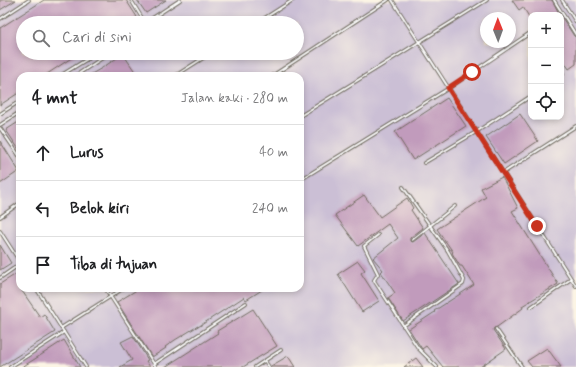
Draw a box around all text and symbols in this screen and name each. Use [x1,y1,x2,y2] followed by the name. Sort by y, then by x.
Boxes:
[480,12,516,48] north arrow
[528,12,564,120] map controls
[528,12,564,48] button: +
[16,16,304,60] search box
[30,27,52,49] icon: search
[62,28,132,48] text: Cari di sini
[528,48,564,84] button: −
[463,63,481,81] route start
[528,84,564,120] button: locate
[32,87,77,109] text: 4 mnt
[181,90,288,107] text: Jalan kaki · 280 m
[32,142,54,164] icon: ahead
[70,143,103,163] text: Lurus
[259,144,288,161] text: 40 m
[32,198,54,220] icon: left
[70,199,129,219] text: Belok kiri
[252,200,288,217] text: 240 m
[528,217,546,235] route end
[32,254,54,276] icon: arrive
[70,255,157,275] text: Tiba di tujuan

